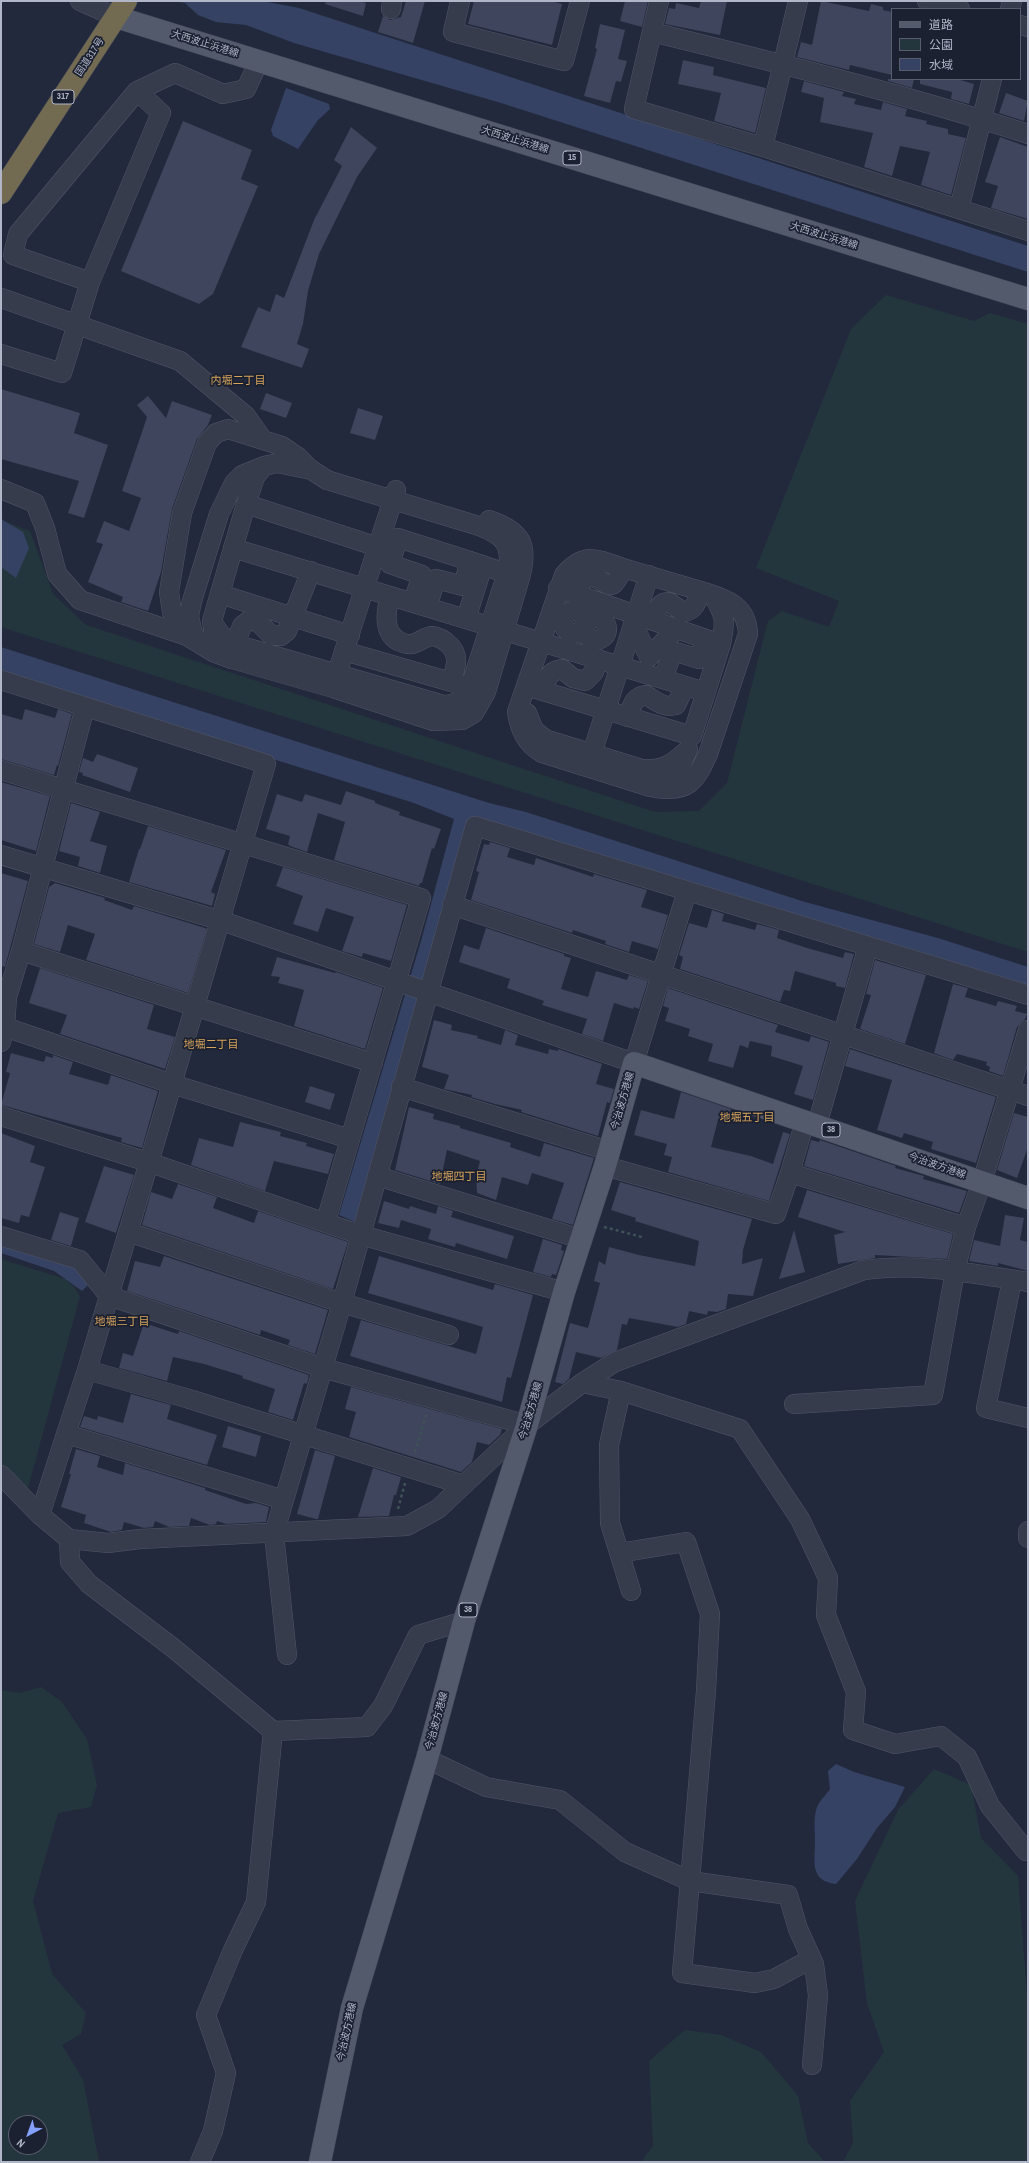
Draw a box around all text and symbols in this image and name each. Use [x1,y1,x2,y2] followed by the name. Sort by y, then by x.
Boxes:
[891,8,1021,80] legend
[929,17,953,33] text: 道路
[170,28,240,60] street label: 大西波止浜港線
[73,35,107,79] street label: 国道317号
[929,37,953,53] text: 公園
[929,57,953,73] text: 水域
[52,90,74,104] road number: 317
[480,124,550,156] street label: 大西波止浜港線
[563,151,581,165] road number: 15
[789,220,859,252] street label: 大西波止浜港線
[211,374,265,388] district label: 内堀二丁目
[184,1038,238,1052] district label: 地堀二丁目
[609,1071,637,1131] street label: 今治波方港線
[720,1111,774,1125] district label: 地堀五丁目
[822,1123,840,1137] road number: 38
[907,1151,967,1181] street label: 今治波方港線
[432,1170,486,1184] district label: 地堀四丁目
[95,1315,149,1329] district label: 地堀三丁目
[517,1381,545,1441] street label: 今治波方港線
[459,1603,477,1617] road number: 38
[423,1690,451,1752] street label: 今治波方港線
[335,2001,359,2063] street label: 今治波方港線
[8,2115,48,2155] north arrow
[14,2136,28,2151] text: N

